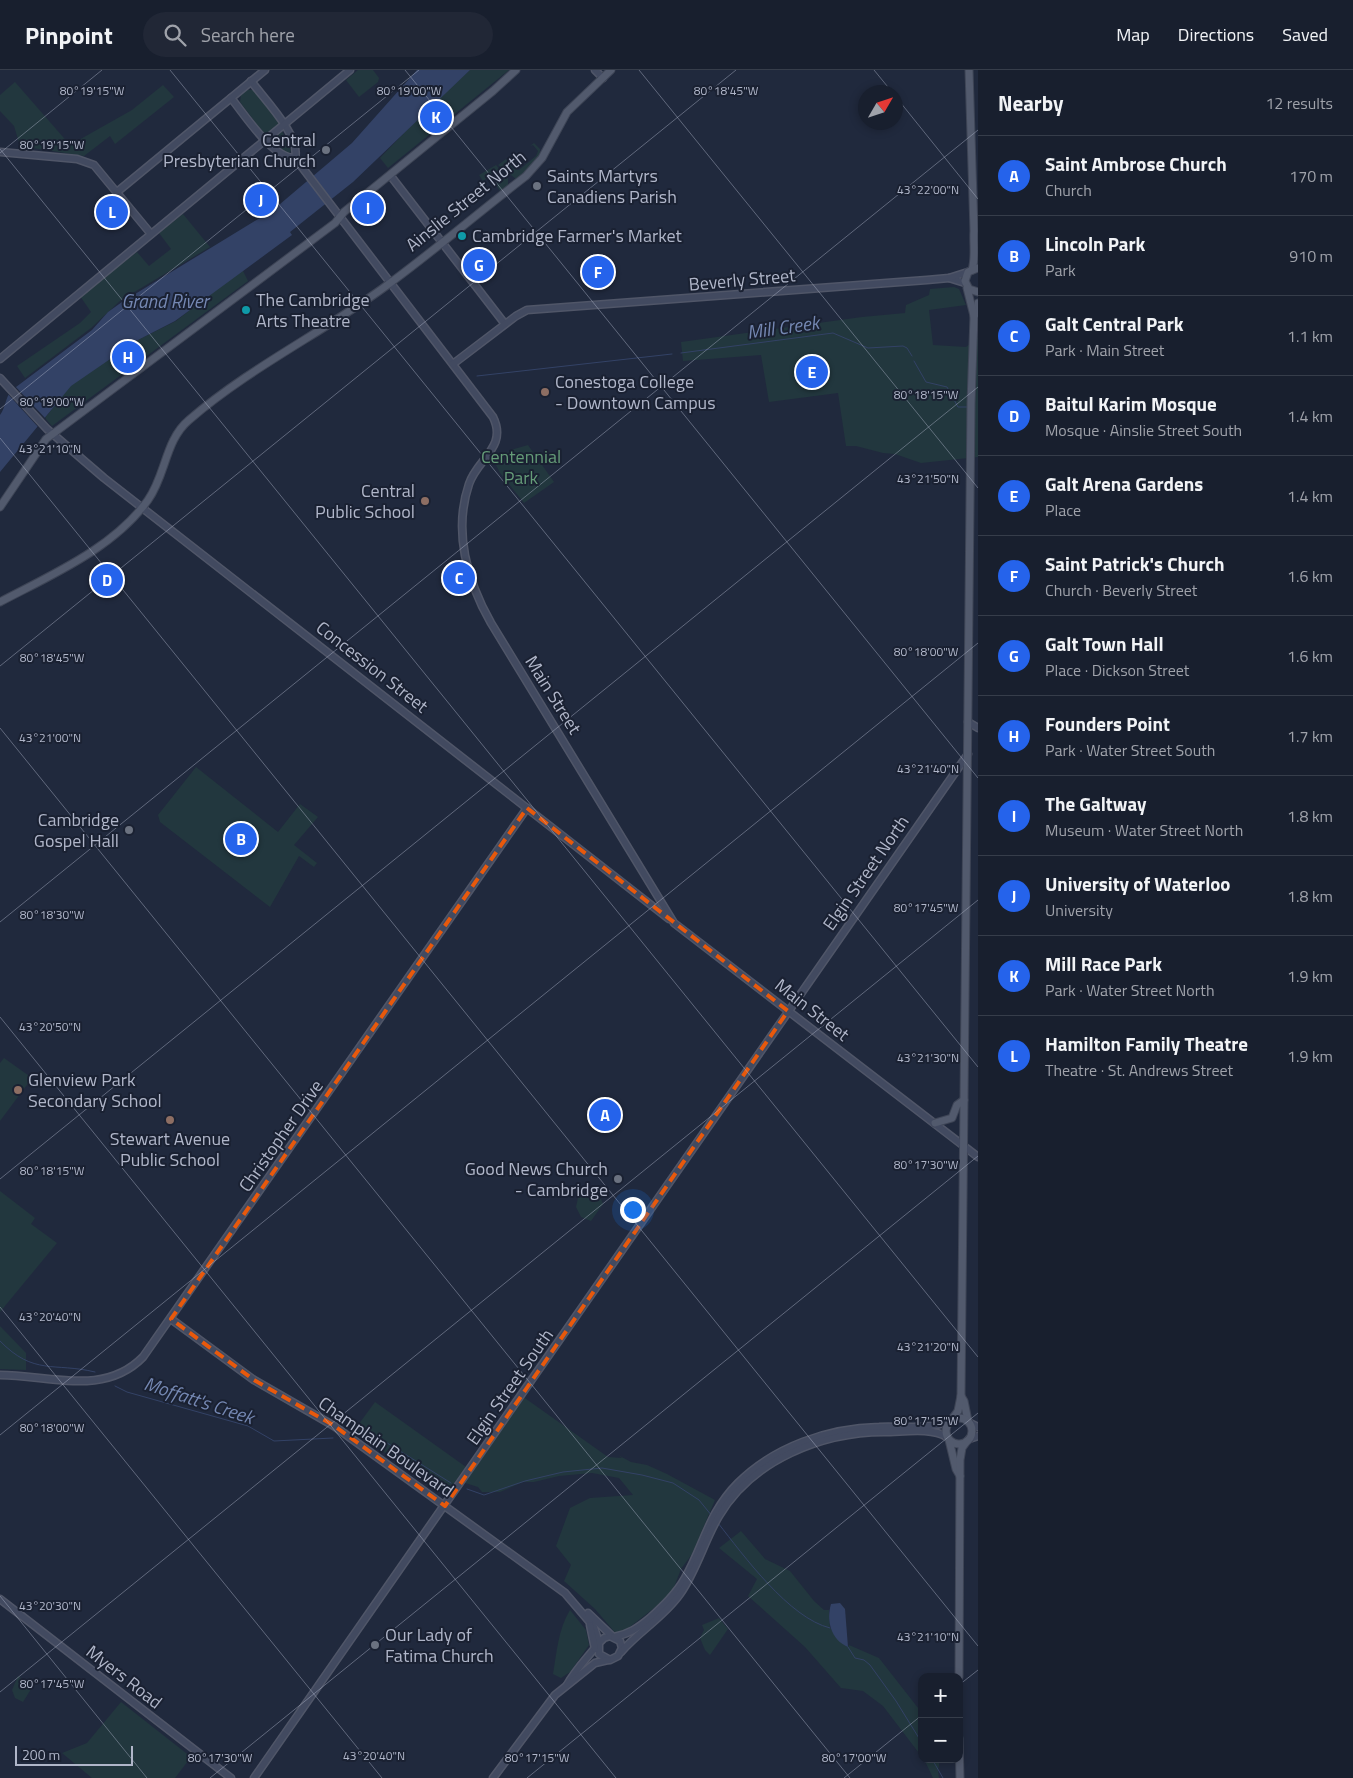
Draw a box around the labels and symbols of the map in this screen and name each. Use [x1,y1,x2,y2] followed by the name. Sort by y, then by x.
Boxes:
[60,81,125,100] text: 80°19'15"W
[377,81,442,100] text: 80°19'00"W
[694,81,759,100] text: 80°18'45"W
[858,85,903,130] north arrow
[420,98,452,136] pin: K
[163,126,316,174] place label: Central Presbyterian Church
[20,135,85,154] text: 80°19'15"W
[320,144,332,156] marker: Central Presbyterian Church
[400,144,532,258] street label: Ainslie Street North
[547,162,677,210] place label: Saints Martyrs Canadiens Parish
[531,180,543,192] marker: Saints Martyrs Canadiens Parish
[897,180,959,199] text: 43°22'00"N
[245,181,277,219] pin: J
[352,189,384,227] pin: I
[96,193,128,231] pin: L
[472,222,683,249] place label: Cambridge Farmer's Market
[456,230,468,242] marker: Cambridge Farmer's Market
[463,246,495,284] pin: G
[582,253,614,291] pin: F
[687,261,797,298] street label: Beverly Street
[121,286,211,315] water label: Grand River
[256,286,370,334] place label: The Cambridge Arts Theatre
[240,304,252,316] marker: The Cambridge Arts Theatre
[745,307,823,346] water label: Mill Creek
[112,338,144,376] pin: H
[796,353,828,391] pin: E
[555,368,716,416] place label: Conestoga College - Downtown Campus
[894,385,959,404] text: 80°18'15"W
[539,386,551,398] marker: Conestoga College - Downtown Campus
[20,392,85,411] text: 80°19'00"W
[19,439,81,458] text: 43°21'10"N
[481,443,561,491] park label: Centennial Park
[897,469,959,488] text: 43°21'50"N
[315,477,415,525] place label: Central Public School
[419,495,431,507] marker: Central Public School
[443,559,475,597] pin: C
[91,561,123,599] pin: D
[310,614,435,719] street label: Concession Street
[894,642,959,661] text: 80°18'00"W
[20,648,85,667] text: 80°18'45"W
[519,650,589,740] street label: Main Street
[19,728,81,747] text: 43°21'00"N
[897,759,959,778] text: 43°21'40"N
[34,806,119,854] place label: Cambridge Gospel Hall
[816,810,915,936] street label: Elgin Street North
[225,820,257,858] pin: B
[123,824,135,836] marker: Cambridge Gospel Hall
[894,898,959,917] text: 80°17'45"W
[20,905,85,924] text: 80°18'30"W
[769,972,856,1048] street label: Main Street
[19,1017,81,1036] text: 43°20'50"N
[897,1048,959,1067] text: 43°21'30"N
[28,1066,162,1114] place label: Glenview Park Secondary School
[232,1074,329,1197] street label: Christopher Drive
[12,1084,24,1096] marker: Glenview Park Secondary School
[589,1096,621,1134] pin: A
[164,1114,176,1126] marker: Stewart Avenue Public School
[110,1125,230,1173] place label: Stewart Avenue Public School
[465,1155,608,1203] place label: Good News Church - Cambridge
[894,1155,959,1174] text: 80°17'30"W
[20,1161,85,1180] text: 80°18'15"W
[612,1173,624,1185] marker: Good News Church - Cambridge
[620,1197,646,1223] your location
[19,1307,81,1326] text: 43°20'40"N
[459,1323,560,1450] street label: Elgin Street South
[897,1337,959,1356] text: 43°21'20"N
[141,1368,260,1432] water label: Moffatt's Creek
[313,1390,460,1504] street label: Champlain Boulevard
[894,1411,959,1430] text: 80°17'15"W
[20,1418,85,1437] text: 80°18'00"W
[19,1596,81,1615] text: 43°20'30"N
[385,1621,494,1669] place label: Our Lady of Fatima Church
[897,1627,959,1646] text: 43°21'10"N
[80,1638,168,1715] street label: Myers Road
[369,1639,381,1651] marker: Our Lady of Fatima Church
[20,1674,85,1693] text: 80°17'45"W
[15,1743,132,1766] scale bar
[343,1746,405,1765] text: 43°20'40"N
[188,1748,253,1767] text: 80°17'30"W
[505,1748,570,1767] text: 80°17'15"W
[822,1748,887,1767] text: 80°17'00"W

